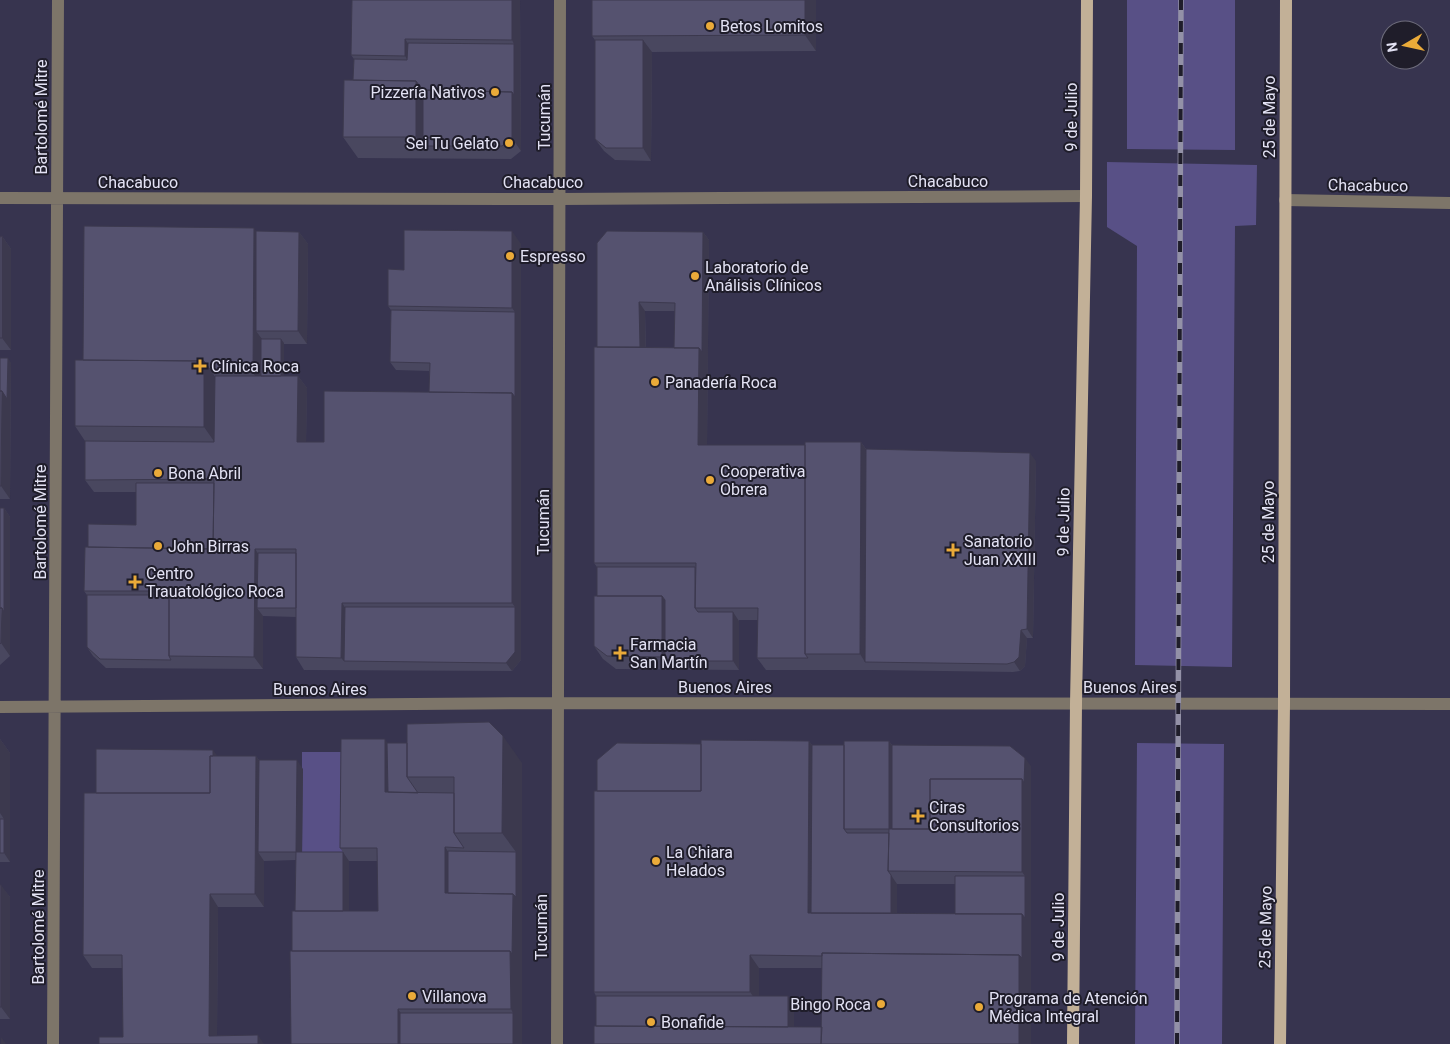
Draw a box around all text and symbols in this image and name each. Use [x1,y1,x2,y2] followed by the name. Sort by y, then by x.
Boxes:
[720,17,823,36] place label: Betos Lomitos
[704,20,716,32] marker: Betos Lomitos
[1380,20,1430,70] north arrow
[1383,41,1401,53] text: N
[32,59,51,175] street label: Bartolomé Mitre
[1260,76,1279,158] street label: 25 de Mayo
[370,83,485,102] place label: Pizzería Nativos
[1062,83,1081,152] street label: 9 de Julio
[535,84,554,150] street label: Tucumán
[489,86,501,98] marker: Pizzería Nativos
[406,134,499,153] place label: Sei Tu Gelato
[503,137,515,149] marker: Sei Tu Gelato
[908,172,988,191] street label: Chacabuco
[98,173,178,192] street label: Chacabuco
[503,173,583,192] street label: Chacabuco
[1328,175,1408,196] street label: Chacabuco
[520,247,586,266] place label: Espresso
[504,250,516,262] marker: Espresso
[705,258,822,295] place label: Laboratorio de Análisis Clínicos
[689,270,701,282] marker: Laboratorio de Análisis Clínicos
[211,357,299,376] place label: Clínica Roca
[193,359,207,373] marker: Clínica Roca
[665,373,777,392] place label: Panadería Roca
[649,376,661,388] marker: Panadería Roca
[720,462,805,499] place label: Cooperativa Obrera
[31,464,50,580] street label: Bartolomé Mitre
[168,464,241,483] place label: Bona Abril
[152,467,164,479] marker: Bona Abril
[704,474,716,486] marker: Cooperativa Obrera
[1259,481,1278,563] street label: 25 de Mayo
[1053,487,1074,557] street label: 9 de Julio
[534,489,553,555] street label: Tucumán
[964,532,1036,569] place label: Sanatorio Juan XXIII
[168,537,249,556] place label: John Birras
[152,540,164,552] marker: John Birras
[946,543,960,557] marker: Sanatorio Juan XXIII
[146,564,284,601] place label: Centro Trauatológico Roca
[128,575,142,589] marker: Centro Trauatológico Roca
[630,635,708,672] place label: Farmacia San Martín
[614,647,626,659] marker: Farmacia San Martín
[678,678,772,697] street label: Buenos Aires
[1083,678,1177,697] street label: Buenos Aires
[273,680,367,699] street label: Buenos Aires
[929,798,1019,835] place label: Ciras Consultorios
[911,809,925,823] marker: Ciras Consultorios
[666,843,733,880] place label: La Chiara Helados
[650,855,662,867] marker: La Chiara Helados
[29,869,48,985] street label: Bartolomé Mitre
[1255,886,1276,968] street label: 25 de Mayo
[1049,893,1068,962] street label: 9 de Julio
[532,894,551,960] street label: Tucumán
[422,987,487,1006] place label: Villanova
[989,989,1148,1026] place label: Programa de Atención Médica Integral
[406,990,418,1002] marker: Villanova
[790,995,871,1014] place label: Bingo Roca
[875,998,887,1010] marker: Bingo Roca
[973,1001,985,1013] marker: Programa de Atención Médica Integral
[661,1013,724,1032] place label: Bonafide
[645,1016,657,1028] marker: Bonafide

